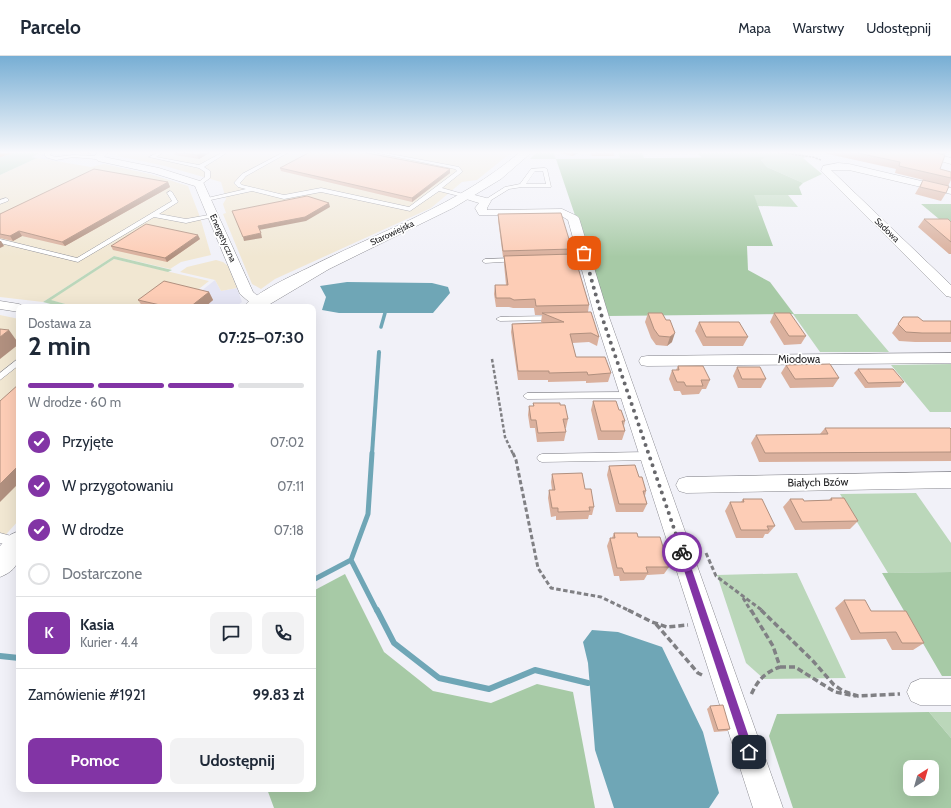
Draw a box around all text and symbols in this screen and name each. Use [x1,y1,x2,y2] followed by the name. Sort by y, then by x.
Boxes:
[20,16,81,39] text: Parcelo
[738,19,771,37] text: Mapa
[793,19,844,37] text: Warstwy
[866,19,931,37] text: Udostępnij
[208,212,239,264] street label: Energetyczna
[873,215,903,245] street label: Sadowa
[368,217,416,248] street label: Starowiejska
[567,236,601,270] pin
[573,242,595,264] icon: bag
[28,315,91,331] text: Dostawa za
[218,329,304,347] text: 07:25–07:30
[28,330,91,362] text: 2 min
[778,352,821,366] street label: Miodowa
[28,394,121,410] text: W drodze · 60 m
[28,431,50,453] icon: check
[62,433,113,451] text: Przyjęte
[270,434,304,450] text: 07:02
[787,474,849,490] street label: Białych Bzów
[28,475,50,497] icon: check
[62,477,173,495] text: W przygotowaniu
[277,478,304,494] text: 07:11
[28,519,50,541] icon: check
[62,521,124,539] text: W drodze
[274,522,304,538] text: 07:18
[662,532,702,572] courier
[671,541,693,563] icon: bike
[62,565,142,583] text: Dostarczone
[210,612,252,654] button: chat
[262,612,304,654] button: phone
[80,616,114,634] text: Kasia
[44,624,54,642] text: K
[80,634,138,650] text: Kurier · 4.4
[28,686,146,704] text: Zamówienie #1921
[253,686,304,704] text: 99.83 zł
[732,735,766,769] pin
[28,738,162,784] button: Pomoc
[170,738,304,784] button: Udostępnij
[738,741,760,763] icon: home
[903,760,939,796] north arrow
[903,760,939,796] map controls

